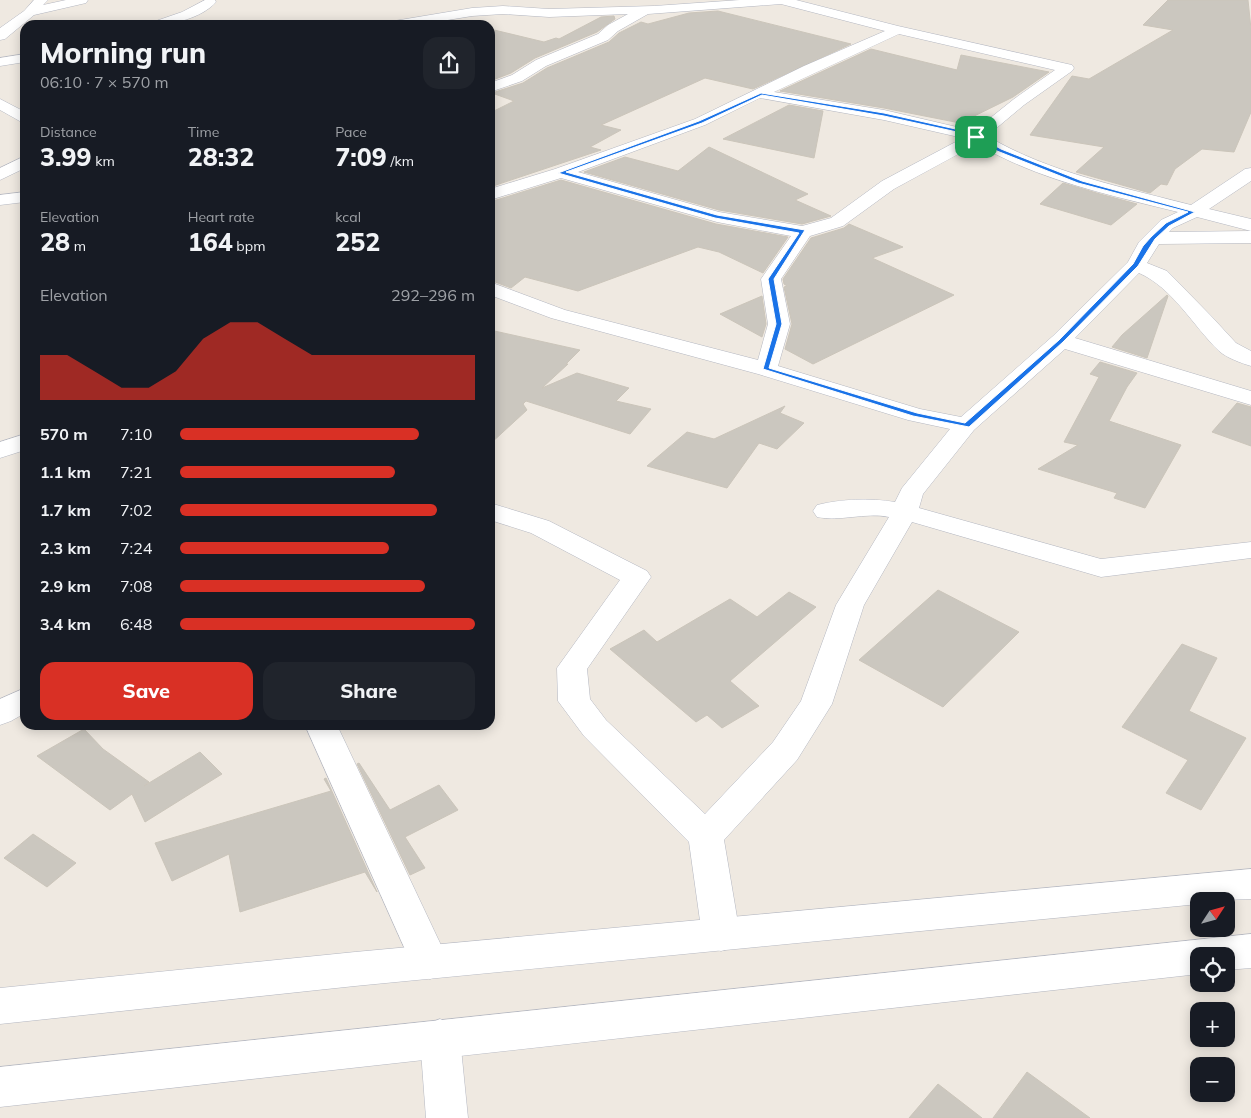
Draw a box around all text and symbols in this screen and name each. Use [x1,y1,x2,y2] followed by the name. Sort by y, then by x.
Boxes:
[40,35,206,70] text: Morning run
[423,37,475,89] button: share
[40,72,169,92] text: 06:10 · 7 × 570 m
[955,116,997,158] pin
[40,123,97,141] text: Distance
[188,123,219,141] text: Time
[335,123,367,141] text: Pace
[962,123,990,151] icon: arrive
[40,141,92,172] text: 3.99
[188,141,254,172] text: 28:32
[335,141,387,172] text: 7:09
[92,152,115,170] text: km
[387,152,414,170] text: /km
[40,208,99,226] text: Elevation
[188,208,254,226] text: Heart rate
[335,208,361,226] text: kcal
[40,226,70,257] text: 28
[188,226,233,257] text: 164
[335,226,380,257] text: 252
[70,237,86,255] text: m
[233,237,265,255] text: bpm
[40,285,108,305] text: Elevation
[391,285,475,305] text: 292–296 m
[40,424,88,444] text: 570 m
[120,424,152,444] text: 7:10
[40,462,91,482] text: 1.1 km
[120,462,152,482] text: 7:21
[40,500,91,520] text: 1.7 km
[120,500,152,520] text: 7:02
[40,538,91,558] text: 2.3 km
[120,538,152,558] text: 7:24
[40,576,91,596] text: 2.9 km
[120,576,152,596] text: 7:08
[40,614,91,634] text: 3.4 km
[120,614,152,634] text: 6:48
[40,662,253,720] button: Save
[263,662,475,720] button: Share
[1190,892,1235,938] north arrow
[1190,892,1235,1102] map controls
[1190,947,1235,992] button: locate
[1190,1002,1235,1047] button: +
[1190,1057,1235,1102] button: −

